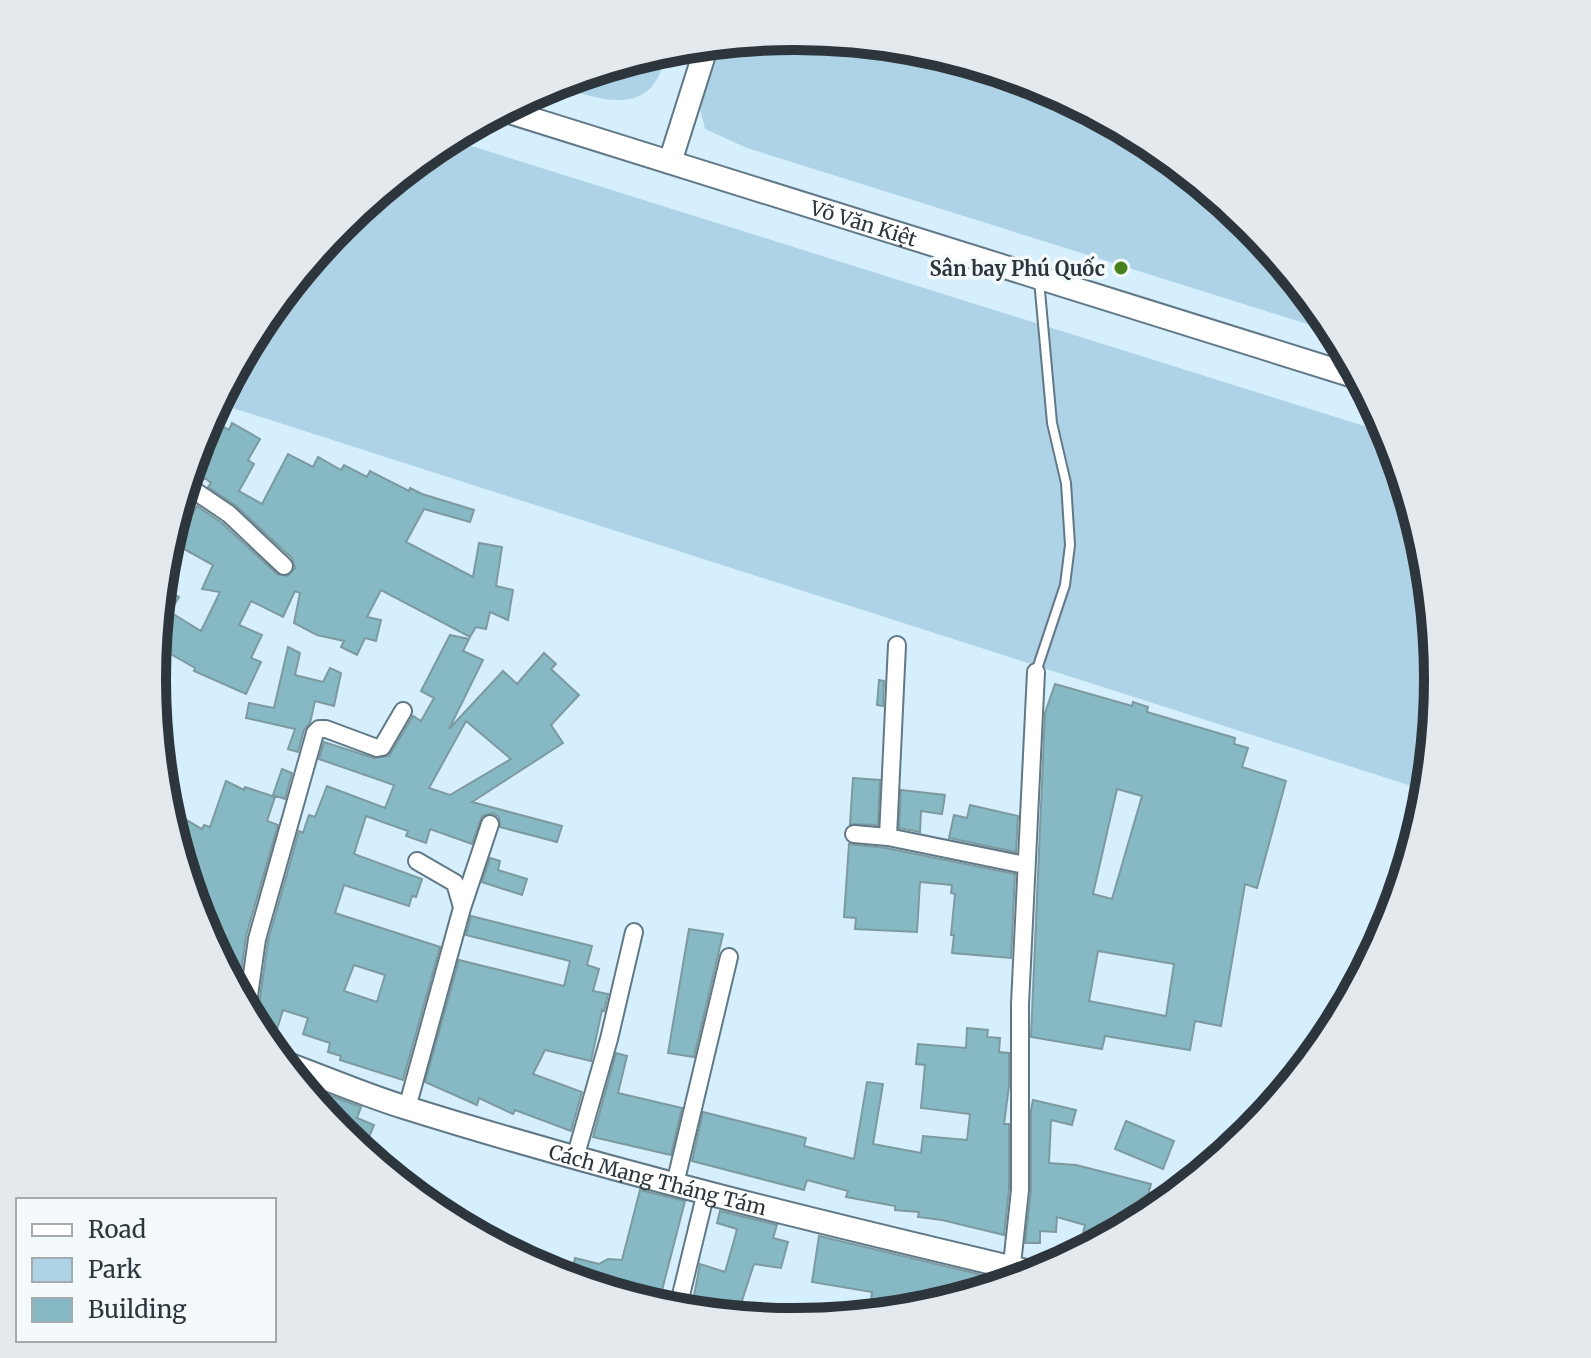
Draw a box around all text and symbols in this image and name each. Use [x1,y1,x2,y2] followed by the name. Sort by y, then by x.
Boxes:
[807,194,920,251] street label: Võ Văn Kiệt
[929,255,1105,281] place label: Sân bay Phú Quốc
[1112,259,1130,277] marker: Sân bay Phú Quốc
[546,1138,769,1220] street label: Cách Mạng Tháng Tám
[16,1198,276,1342] legend
[88,1214,146,1245] text: Road
[88,1254,142,1285] text: Park
[88,1294,187,1325] text: Building

